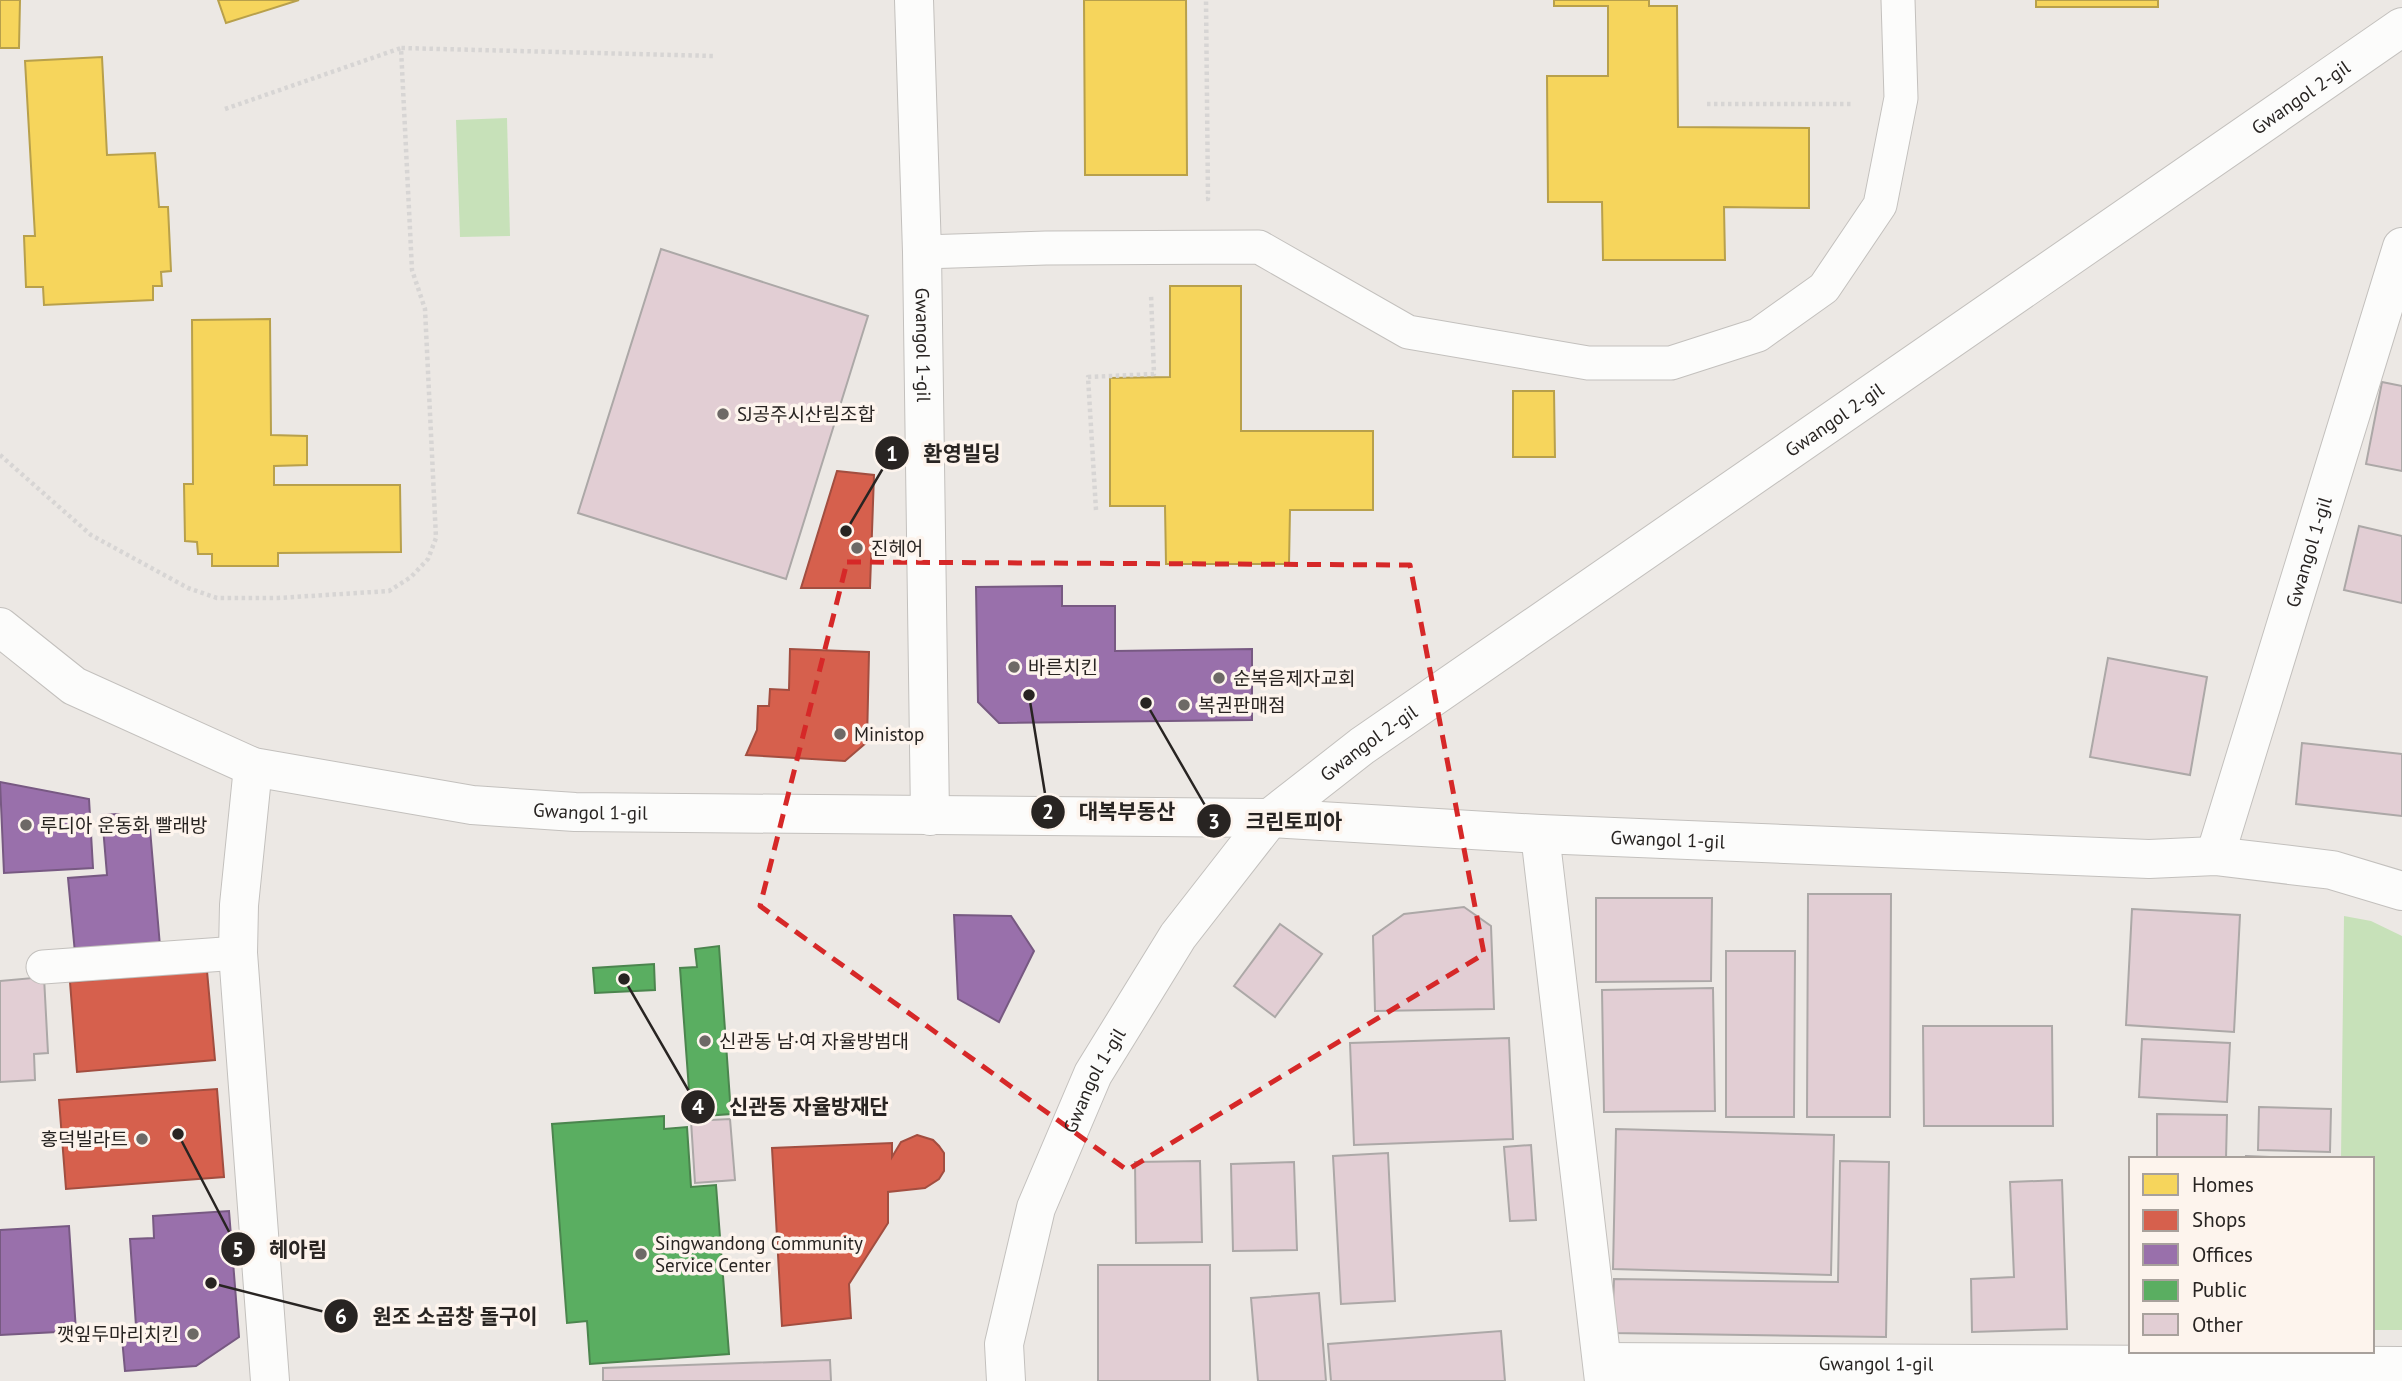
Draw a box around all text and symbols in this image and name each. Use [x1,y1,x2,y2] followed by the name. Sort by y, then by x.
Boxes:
[2247,54,2355,140] street label: Gwangol 2-gil
[911,287,936,403] street label: Gwangol 1-gil
[1780,377,1889,462] street label: Gwangol 2-gil
[737,402,875,426] place label: SJ공주시산림조합
[715,406,731,422] marker: SJ공주시산림조합
[874,432,1014,474] callout: 환영빌딩
[886,440,898,467] text: 1
[923,440,1001,467] text: 환영빌딩
[2280,493,2337,610] street label: Gwangol 1-gil
[871,536,923,560] place label: 진헤어
[849,540,865,556] marker: 진헤어
[1028,655,1098,679] place label: 바른치킨
[1006,659,1022,675] marker: 바른치킨
[1233,666,1355,690] place label: 순복음제자교회
[1211,670,1227,686] marker: 순복음제자교회
[1198,693,1285,717] place label: 복권판매점
[1176,697,1192,713] marker: 복권판매점
[1315,699,1422,786] street label: Gwangol 2-gil
[854,722,924,746] place label: Ministop
[832,726,848,742] marker: Ministop
[1030,791,1190,833] callout: 대복부동산
[532,797,648,825] street label: Gwangol 1-gil
[1042,798,1054,825] text: 2
[1079,798,1175,825] text: 대복부동산
[1196,800,1356,842] callout: 크린토피아
[1208,808,1220,835] text: 3
[1246,808,1342,835] text: 크린토피아
[40,813,207,837] place label: 루디아 운동화 빨래방
[18,817,34,833] marker: 루디아 운동화 빨래방
[1610,825,1726,854] street label: Gwangol 1-gil
[1057,1023,1131,1136] street label: Gwangol 1-gil
[719,1029,909,1053] place label: 신관동 남·여 자율방범대
[697,1033,713,1049] marker: 신관동 남·여 자율방범대
[680,1086,903,1128] callout: 신관동 자율방재단
[692,1093,704,1120] text: 4
[729,1093,889,1120] text: 신관동 자율방재단
[41,1127,128,1151] place label: 홍덕빌라트
[134,1131,150,1147] marker: 홍덕빌라트
[2129,1157,2374,1353] legend
[2192,1171,2254,1198] text: Homes
[2192,1206,2246,1233] text: Shops
[220,1228,341,1270] callout: 헤아림
[655,1231,863,1277] place label: Singwandong Community Service Center
[232,1236,244,1263] text: 5
[269,1236,327,1263] text: 헤아림
[2192,1241,2253,1268] text: Offices
[633,1246,649,1262] marker: Singwandong Community Service Center
[2192,1276,2247,1303] text: Public
[323,1295,552,1337] callout: 원조 소곱창 돌구이
[335,1303,347,1330] text: 6
[372,1303,538,1330] text: 원조 소곱창 돌구이
[2192,1311,2243,1338] text: Other
[57,1322,179,1346] place label: 깻잎두마리치킨
[185,1326,201,1342] marker: 깻잎두마리치킨
[1819,1351,1934,1376] street label: Gwangol 1-gil

